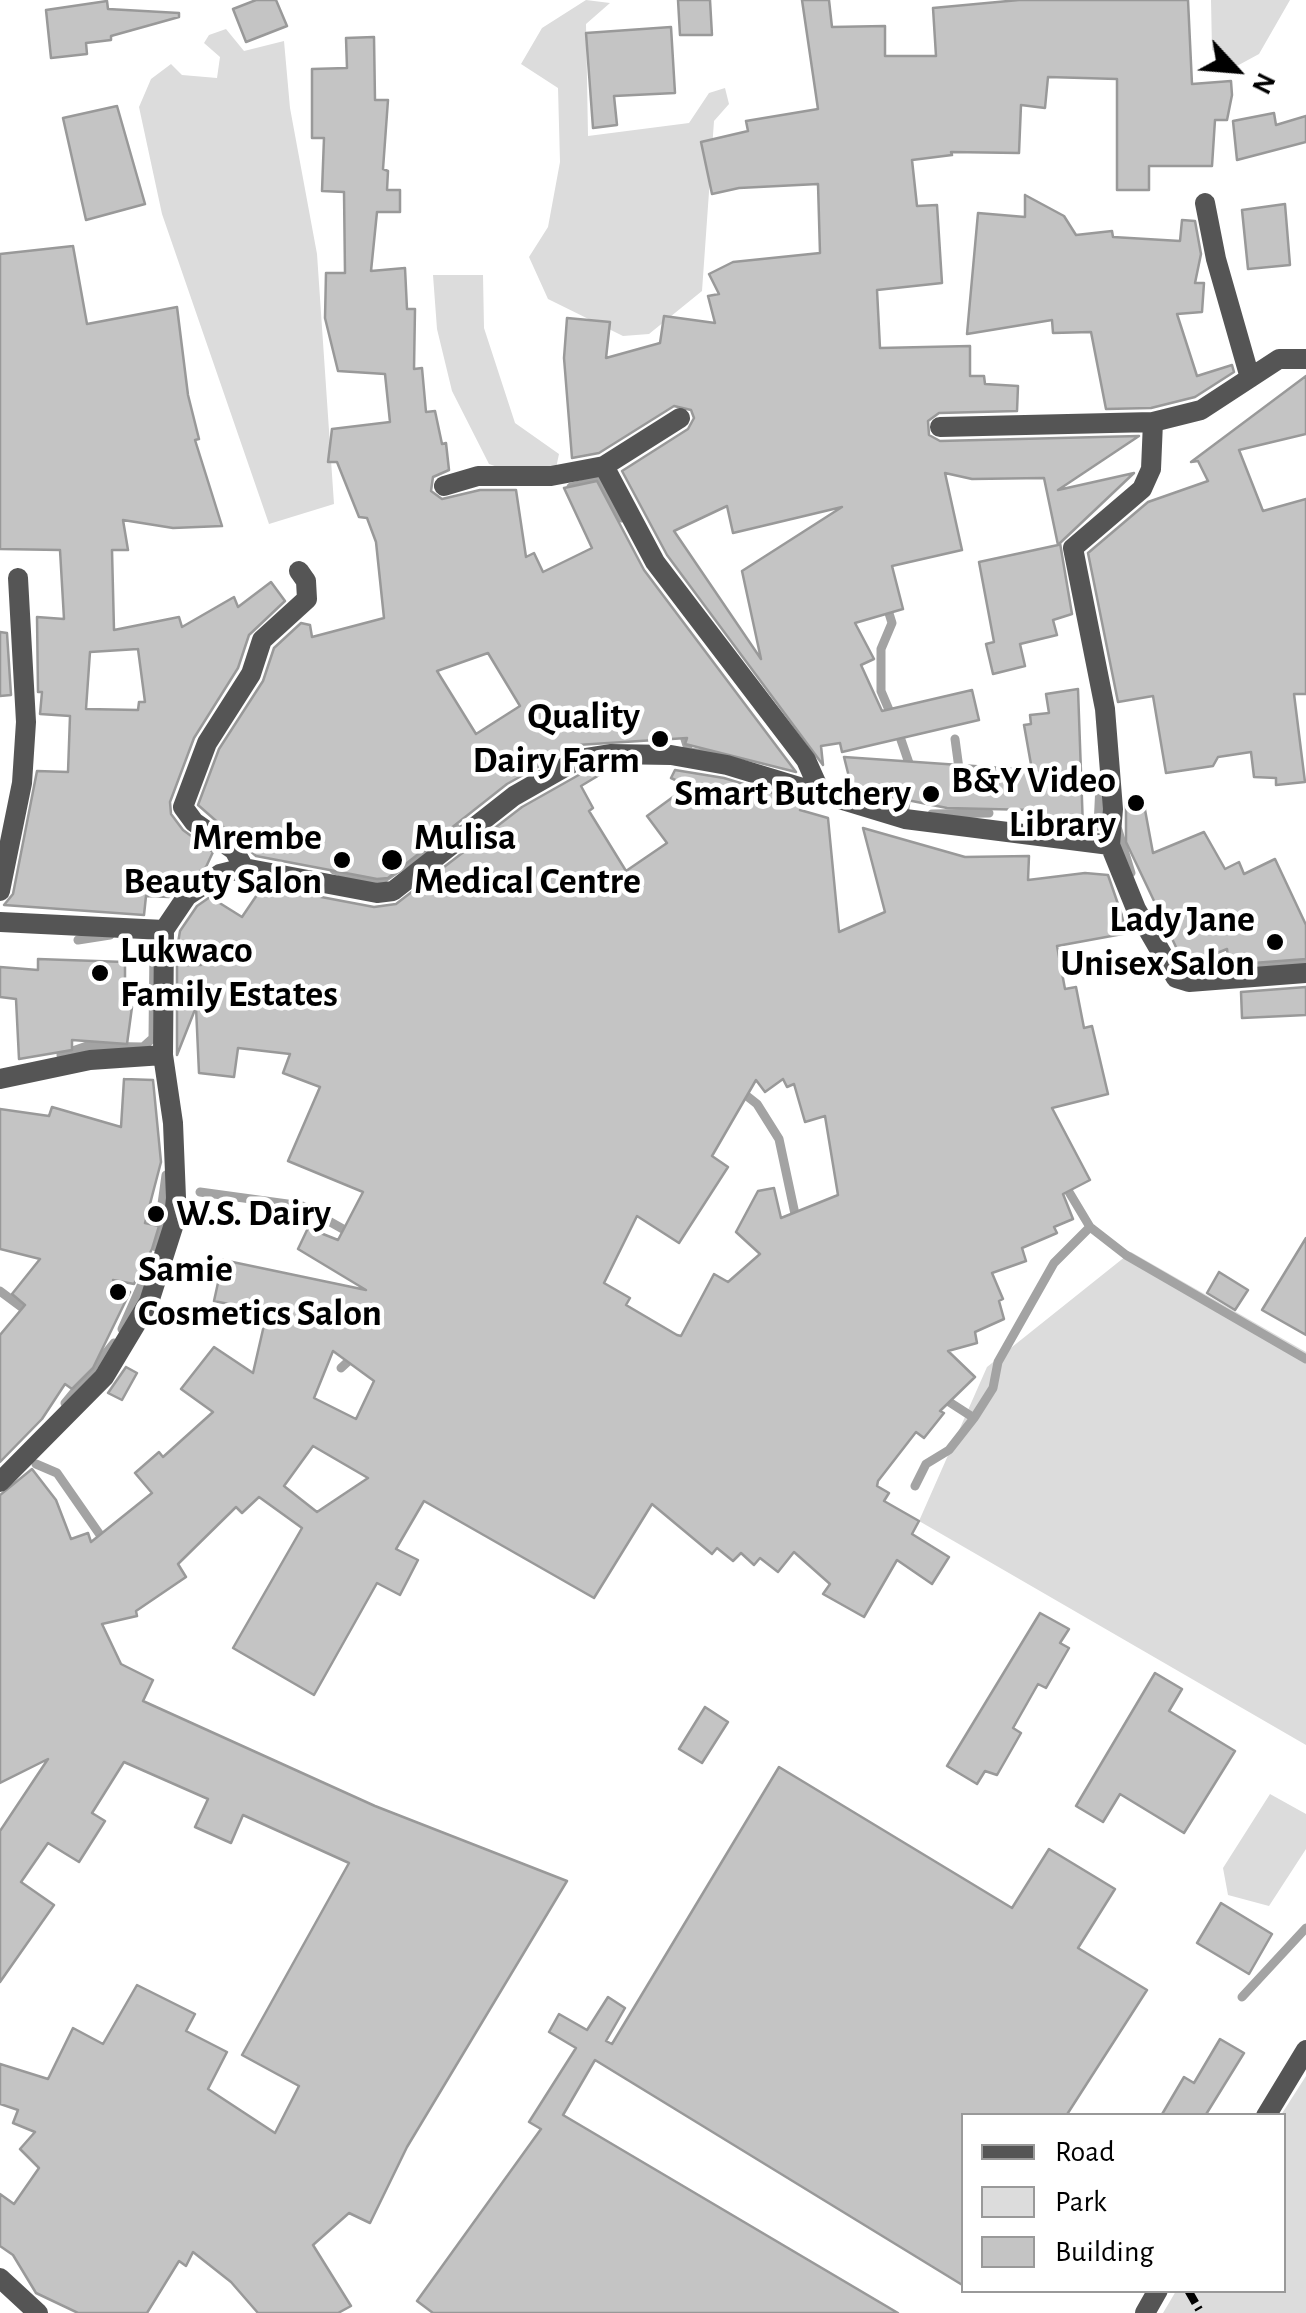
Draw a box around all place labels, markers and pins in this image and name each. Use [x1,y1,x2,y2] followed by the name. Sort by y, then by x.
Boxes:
[473,694,640,784] place label: Quality Dairy Farm
[649,728,671,750] marker: Quality Dairy Farm
[951,758,1116,848] place label: B&Y Video Library
[674,771,911,817] place label: Smart Butchery
[920,783,942,805] marker: Smart Butchery
[1125,792,1147,814] marker: B&Y Video Library
[123,815,322,904] place label: Mrembe Beauty Salon
[414,815,641,904] place label: Mulisa Medical Centre
[379,847,405,873] marker: Mulisa Medical Centre
[331,849,353,871] marker: Mrembe Beauty Salon
[1060,897,1255,986] place label: Lady Jane Unisex Salon
[120,928,338,1018] place label: Lukwaco Family Estates
[1264,931,1286,953] marker: Lady Jane Unisex Salon
[89,962,111,984] marker: Lukwaco Family Estates
[176,1191,331,1237] place label: W.S. Dairy
[145,1203,167,1225] marker: W.S. Dairy
[138,1247,382,1336] place label: Samie Cosmetics Salon
[107,1281,129,1303] marker: Samie Cosmetics Salon

